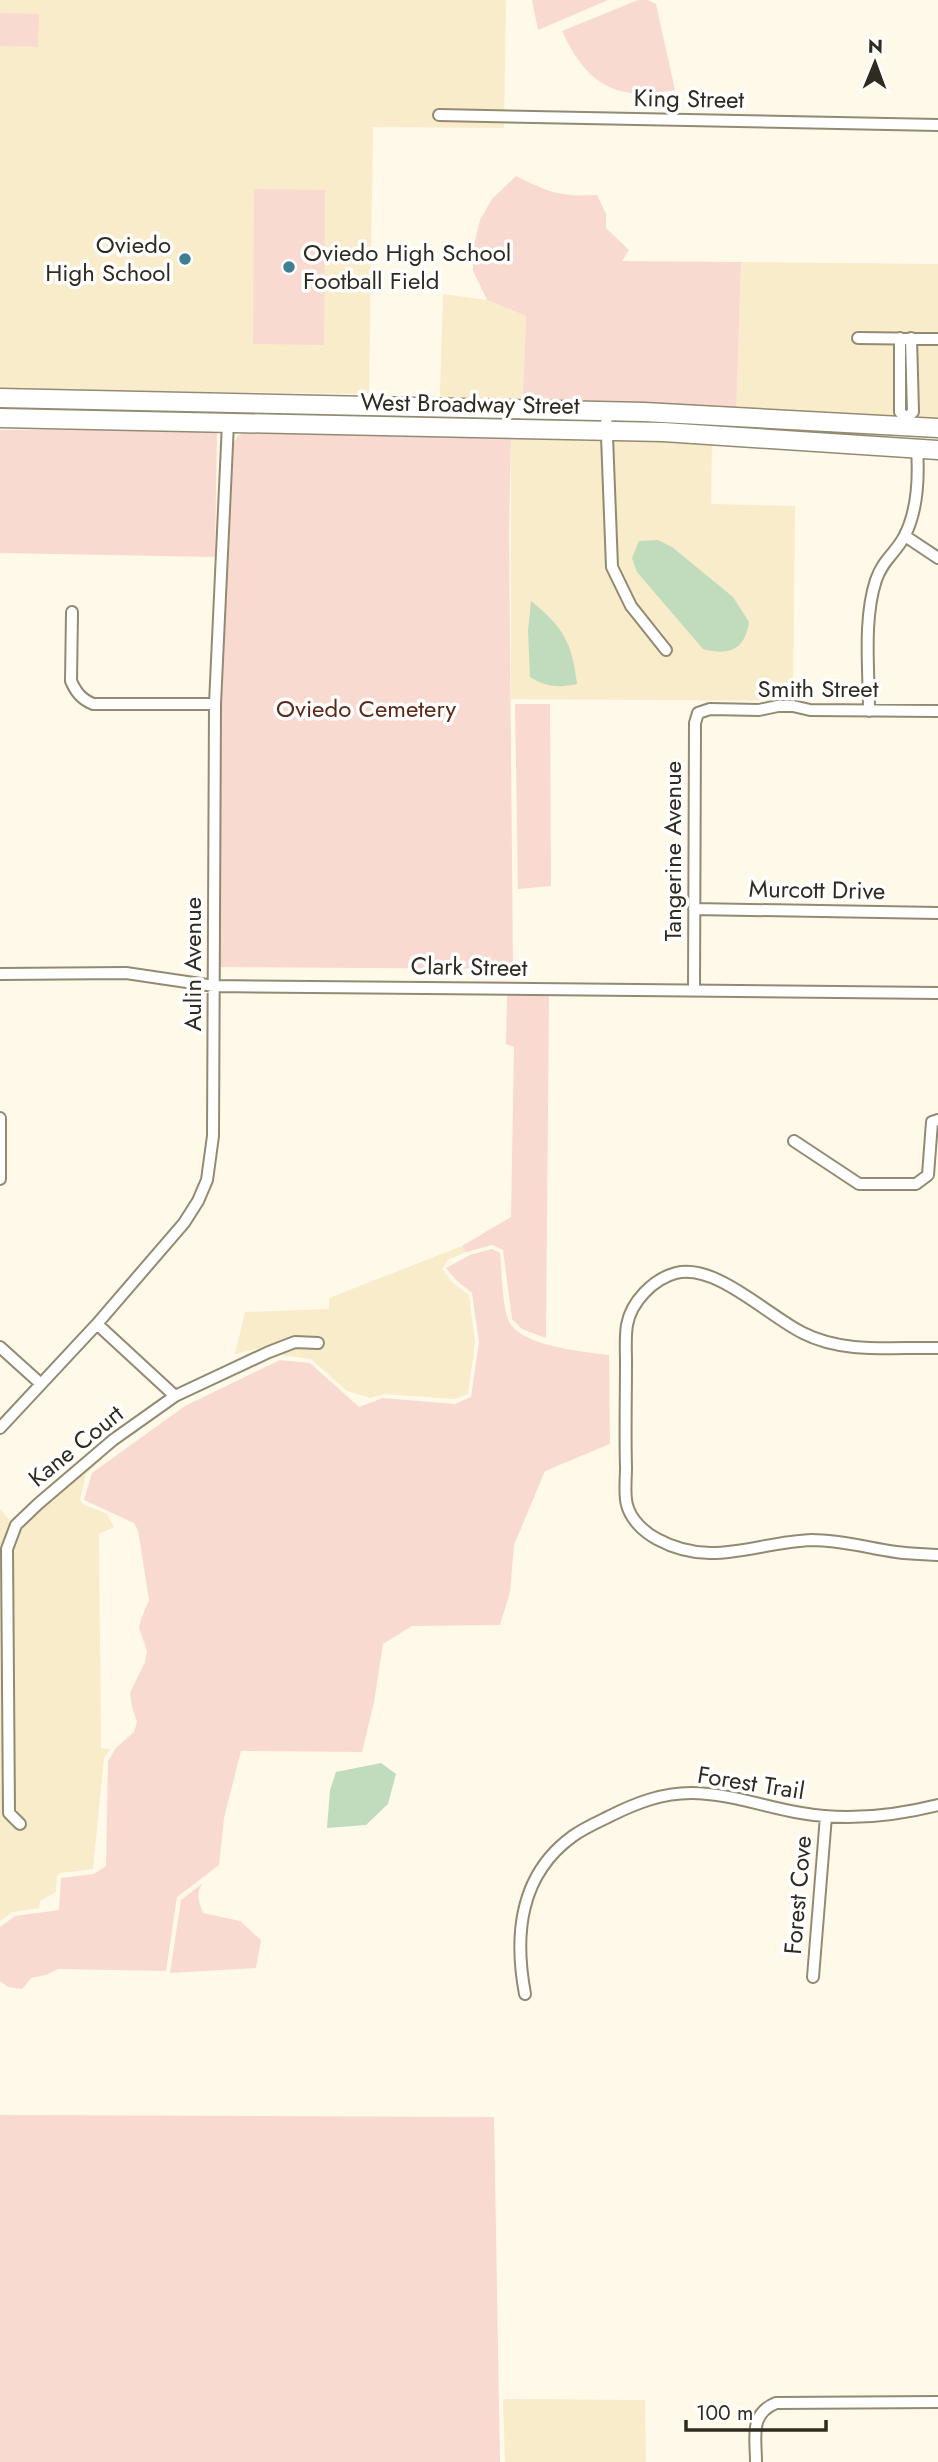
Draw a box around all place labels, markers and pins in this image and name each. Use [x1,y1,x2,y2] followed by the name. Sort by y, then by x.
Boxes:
[45,227,171,290] place label: Oviedo High School
[303,235,511,298] place label: Oviedo High School Football Field
[177,251,193,267] marker: Oviedo High School
[281,259,297,275] marker: Oviedo High School Football Field

